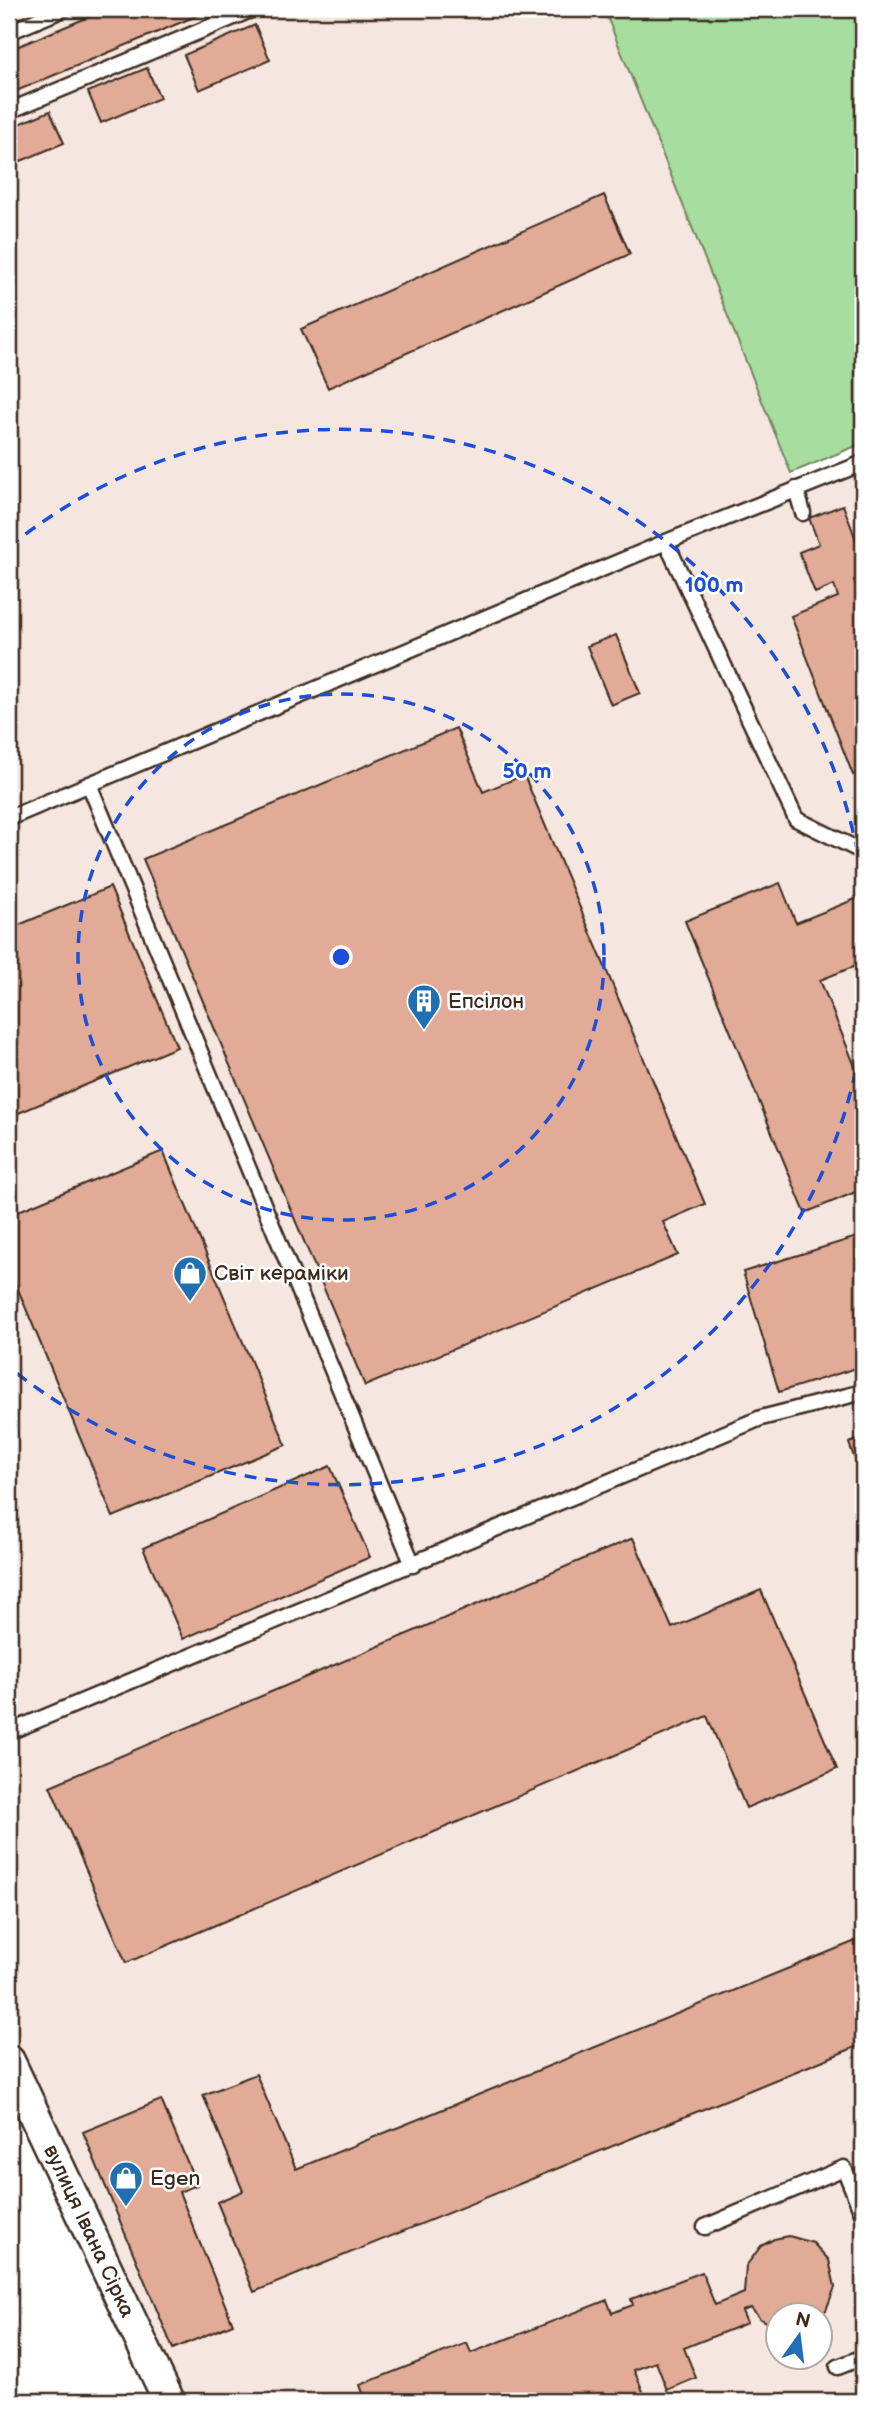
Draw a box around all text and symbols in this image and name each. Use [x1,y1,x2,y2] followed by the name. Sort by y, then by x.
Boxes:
[685,573,743,598] text: 100 m
[503,759,551,784] text: 50 m
[329,945,353,969] centre of rings
[405,982,443,1031] building icon: Епсілон
[448,989,524,1014] place label: Епсілон
[171,1254,209,1303] shop icon: Світ кераміки
[214,1261,349,1286] place label: Світ кераміки
[38,2141,140,2322] street label: вулиця Івана Сірка
[107,2159,145,2208] shop icon: Egen
[150,2166,200,2191] place label: Egen
[764,2302,834,2372] north arrow
[793,2308,812,2334] text: N

